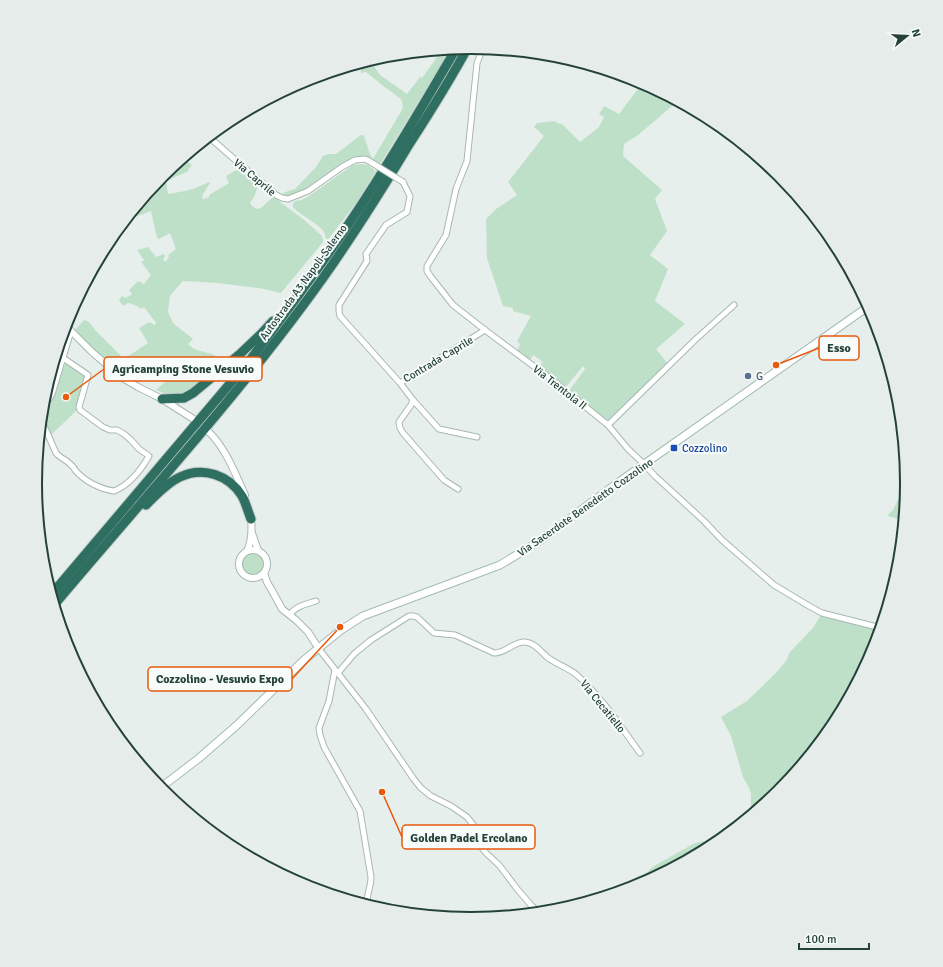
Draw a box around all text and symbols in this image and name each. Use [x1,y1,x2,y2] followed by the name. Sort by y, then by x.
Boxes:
[887,16,927,56] north arrow
[909,27,923,39] text: N
[231,156,278,199] street label: Via Caprile
[257,222,350,343] street label: Autostrada A3 Napoli-Salerno
[401,333,476,385] street label: Contrada Caprile
[819,336,859,360] callout: Esso
[827,341,851,356] text: Esso
[104,357,262,381] callout: Agricamping Stone Vesuvio
[112,362,254,377] text: Agricamping Stone Vesuvio
[530,362,589,412] street label: Via Trentola II
[756,370,763,383] place label: G
[743,371,753,381] marker: G
[682,442,728,455] place label: Cozzolino
[669,443,679,453] marker: Cozzolino
[515,455,656,559] street label: Via Sacerdote Benedetto Cozzolino
[148,667,292,691] callout: Cozzolino - Vesuvio Expo
[156,672,284,687] text: Cozzolino - Vesuvio Expo
[577,677,628,736] street label: Via Cecatiello
[402,825,535,849] callout: Golden Padel Ercolano
[410,831,528,846] text: Golden Padel Ercolano
[799,925,869,951] scale bar
[805,932,837,947] text: 100 m

